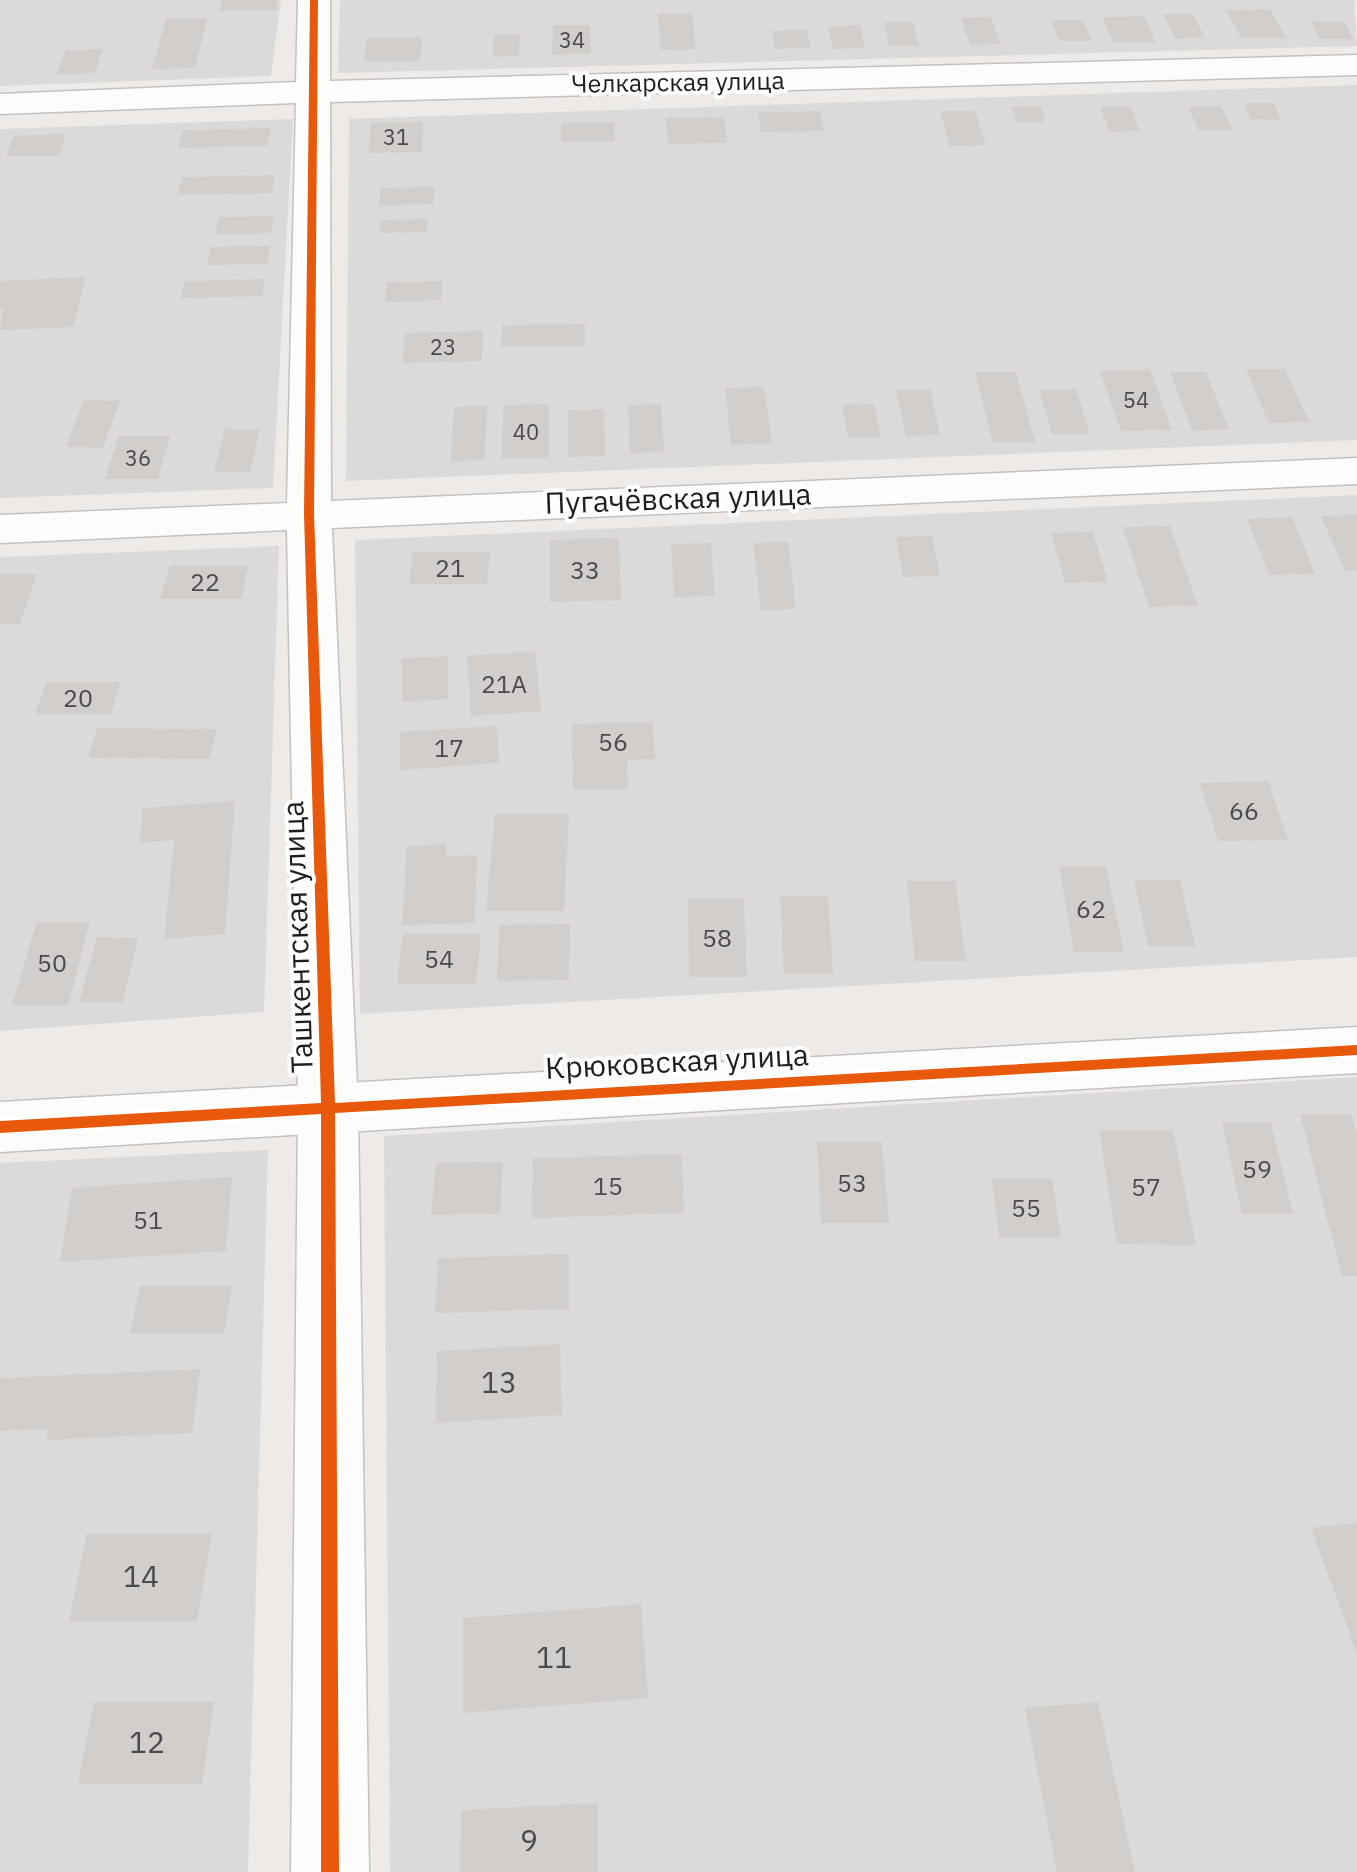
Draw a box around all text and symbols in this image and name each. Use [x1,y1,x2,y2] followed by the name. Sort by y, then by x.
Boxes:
[559,25,585,54] house number: 34
[571,63,785,100] street label: Челкарская улица
[383,122,409,151] house number: 31
[430,332,456,361] house number: 23
[1123,385,1149,414] house number: 54
[513,417,539,446] house number: 40
[125,443,151,472] house number: 36
[544,473,812,522] street label: Пугачёвская улица
[435,551,465,584] house number: 21
[570,553,600,586] house number: 33
[190,565,220,598] house number: 22
[481,667,527,700] house number: 21А
[63,681,93,714] house number: 20
[598,725,628,758] house number: 56
[434,731,464,764] house number: 17
[1229,794,1259,827] house number: 66
[272,800,321,1074] street label: Ташкентская улица
[1076,892,1106,925] house number: 62
[702,921,732,954] house number: 58
[424,942,454,975] house number: 54
[37,946,67,979] house number: 50
[544,1034,810,1087] street label: Крюковская улица
[1242,1152,1272,1185] house number: 59
[837,1166,867,1199] house number: 53
[593,1169,623,1202] house number: 15
[1131,1170,1161,1203] house number: 57
[1011,1191,1041,1224] house number: 55
[133,1203,163,1236] house number: 51
[481,1362,517,1401] house number: 13
[123,1556,159,1595] house number: 14
[536,1637,572,1676] house number: 11
[129,1722,165,1761] house number: 12
[520,1820,538,1859] house number: 9

